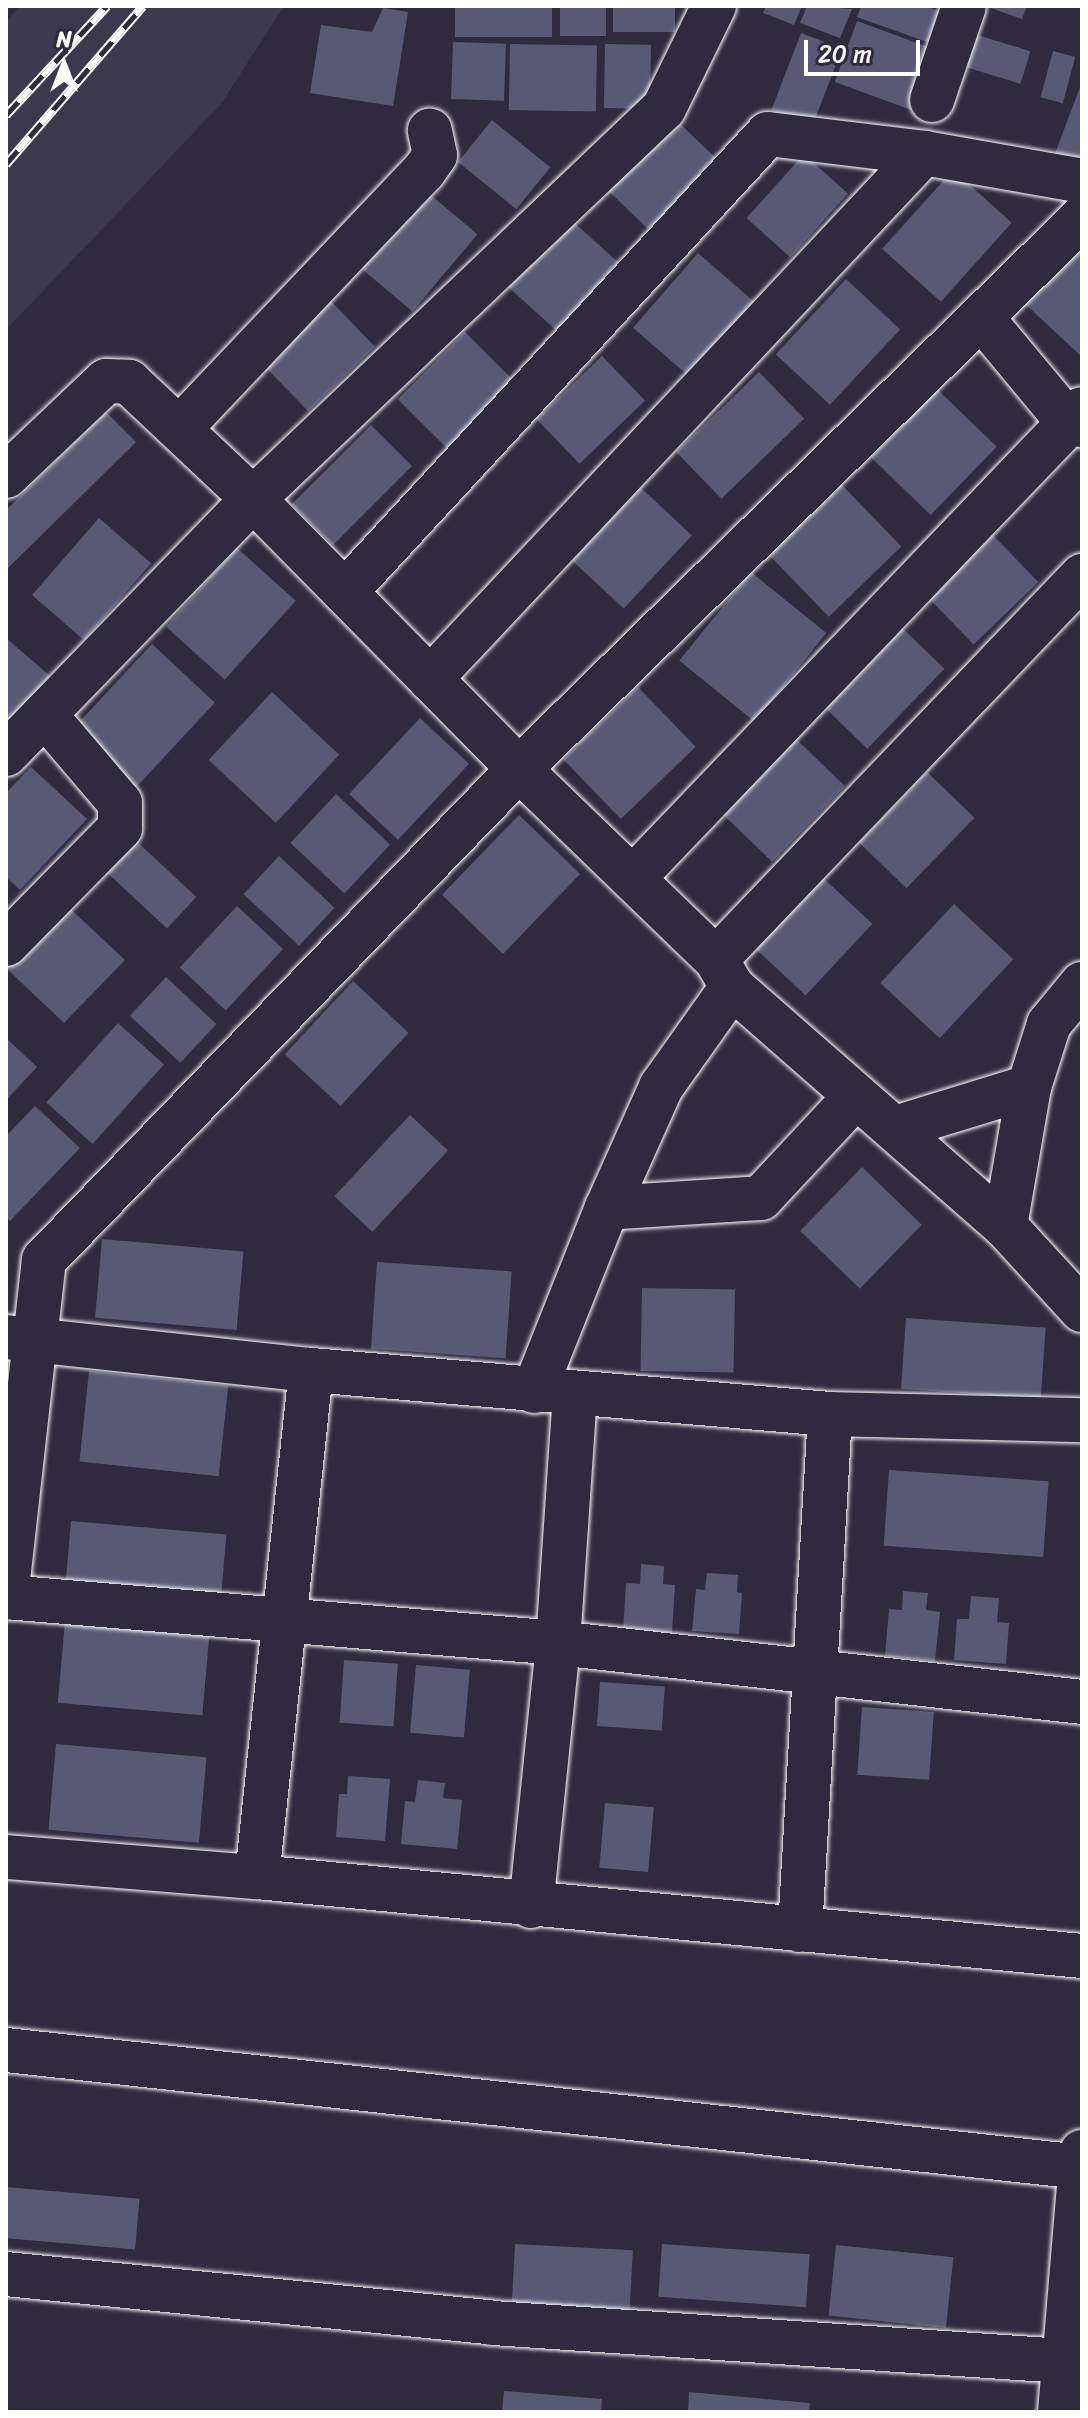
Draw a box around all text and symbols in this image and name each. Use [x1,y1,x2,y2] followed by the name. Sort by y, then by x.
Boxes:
[56,20,72,59] text: N
[24,24,104,104] north arrow
[808,24,924,74] scale bar
[818,33,872,75] text: 20 m

